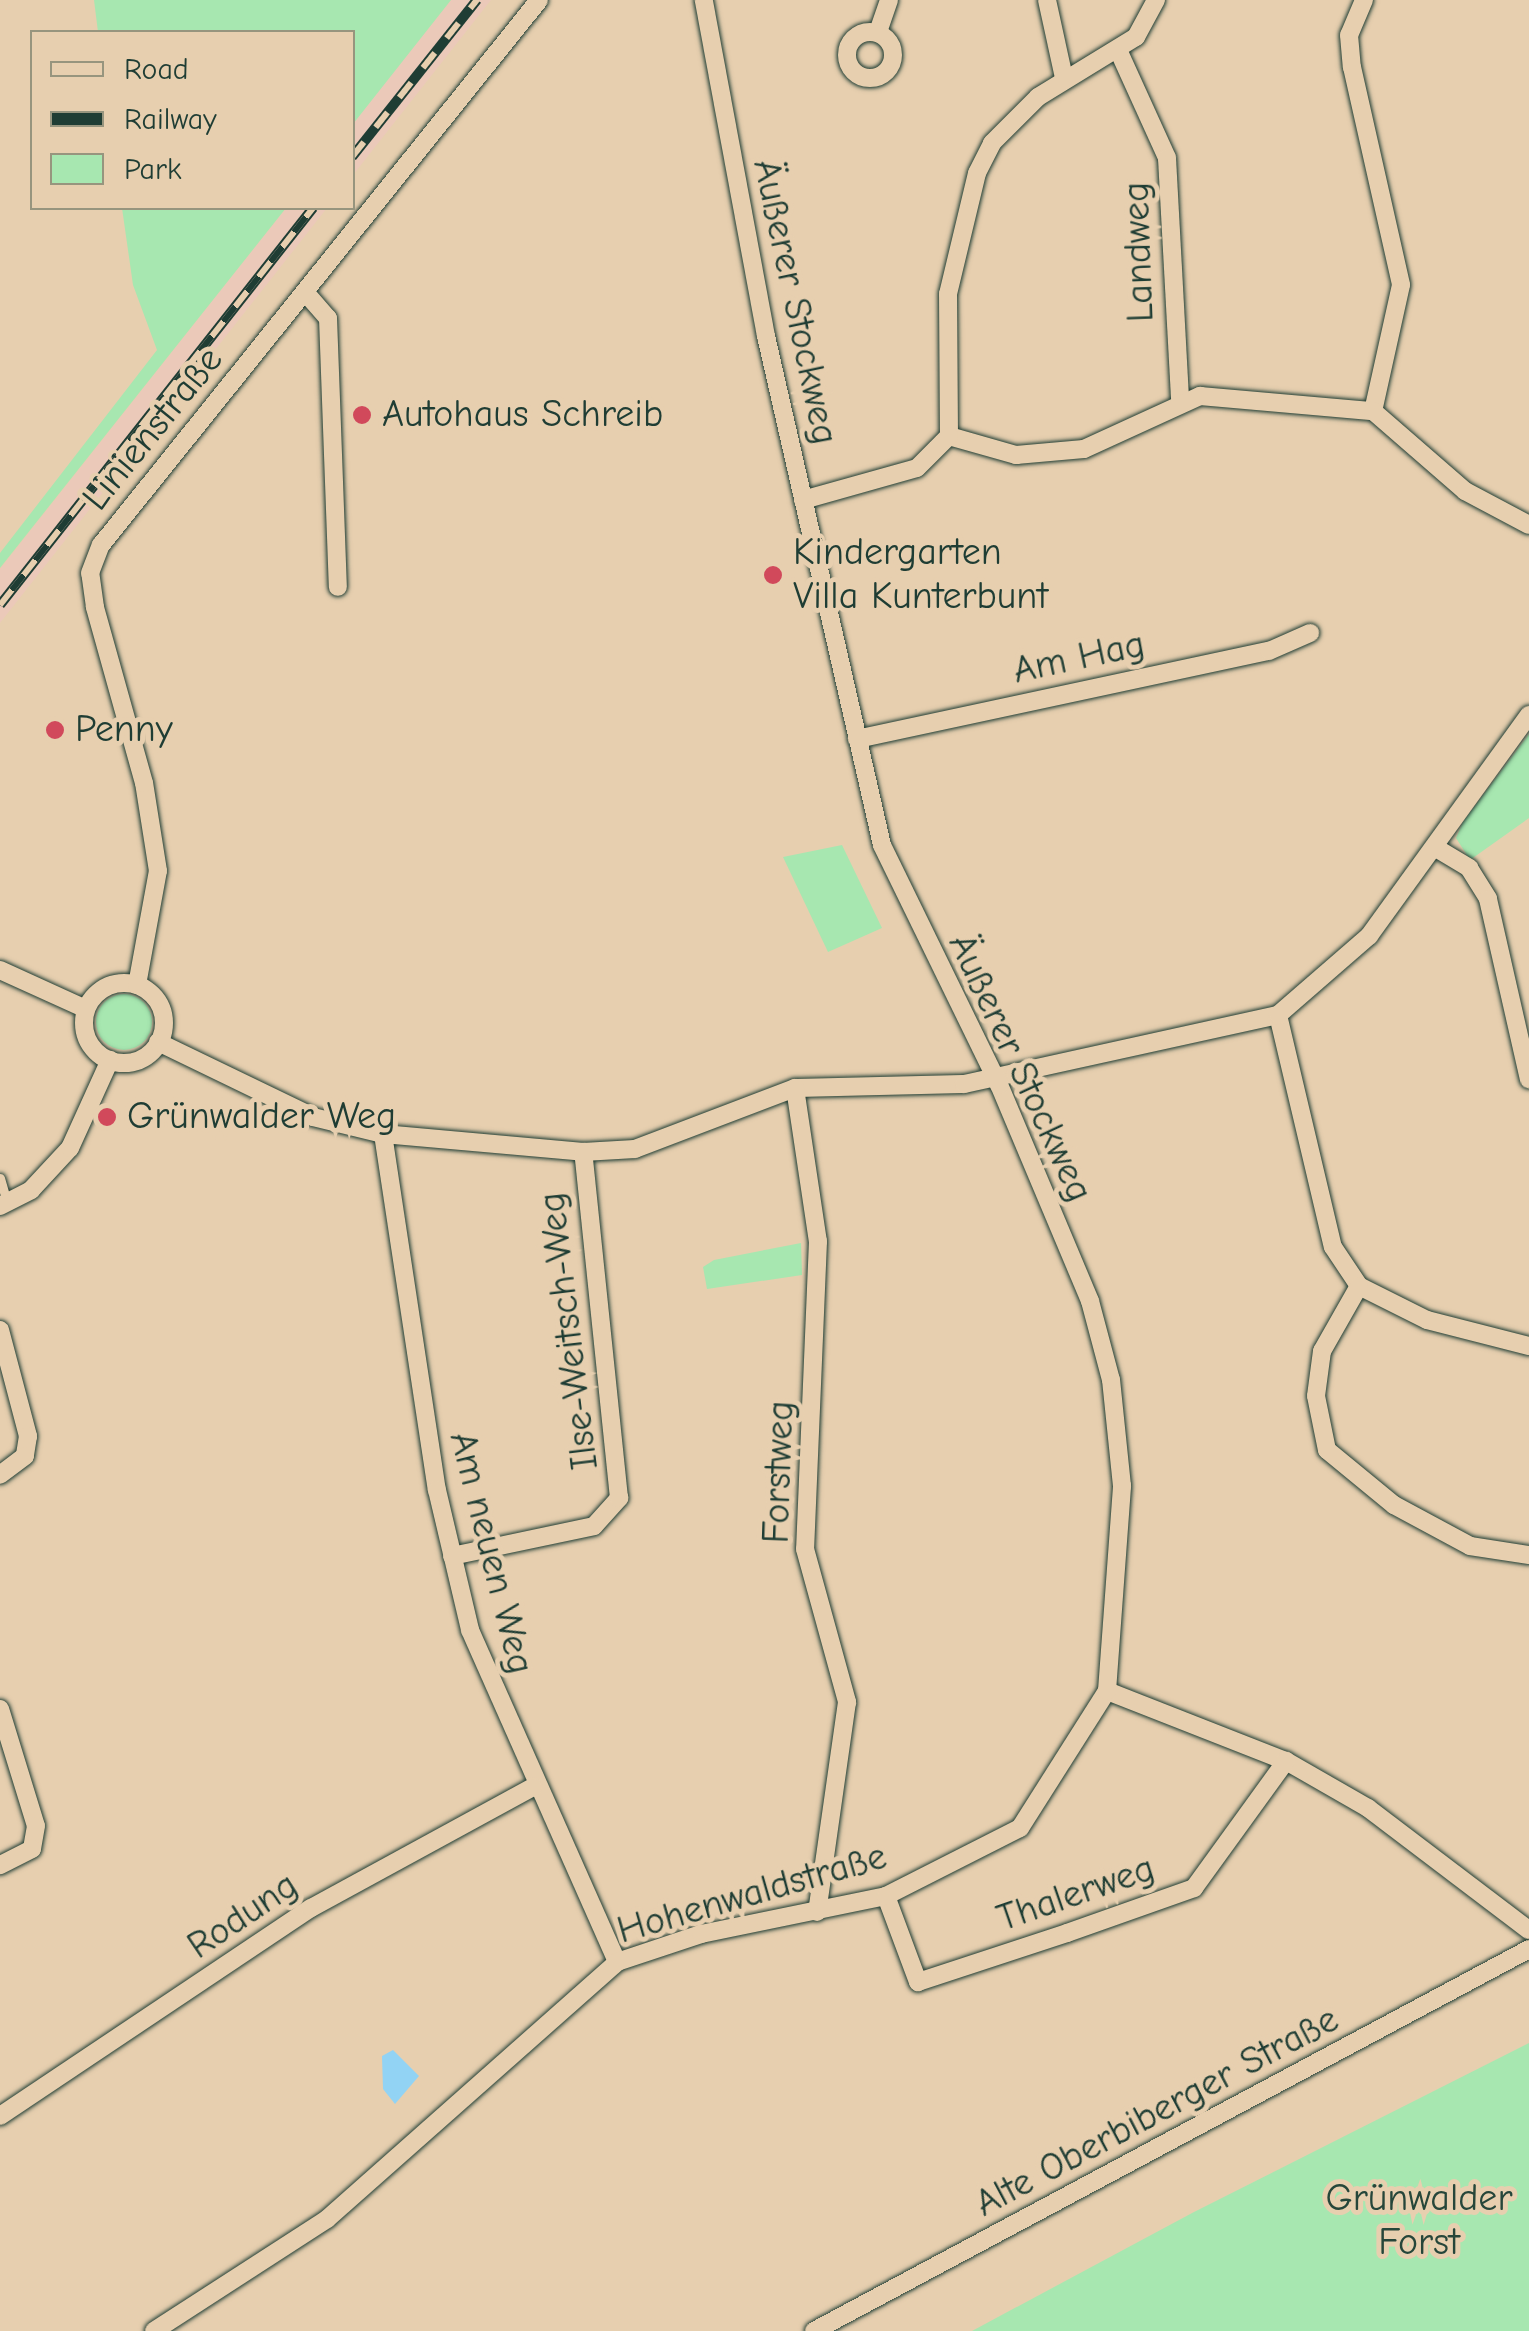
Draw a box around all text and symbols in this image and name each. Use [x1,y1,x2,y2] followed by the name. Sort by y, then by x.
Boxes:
[30,30,355,210] legend
[124,52,189,87] text: Road
[124,102,217,137] text: Railway
[124,152,181,187] text: Park
[743,155,847,449] street label: Äußerer Stockweg
[1114,181,1164,323] street label: Landweg
[73,338,233,520] street label: Linienstraße
[382,392,663,438] place label: Autohaus Schreib
[351,404,373,426] marker: Autohaus Schreib
[793,530,1048,620] place label: Kindergarten Villa Kunterbunt
[762,564,784,586] marker: Kindergarten Villa Kunterbunt
[1009,622,1149,694] street label: Am Hag
[75,707,173,753] place label: Penny
[44,719,66,741] marker: Penny
[938,927,1102,1209] street label: Äußerer Stockweg
[127,1094,396,1140] place label: Grünwalder Weg
[96,1106,118,1128] marker: Grünwalder Weg
[529,1190,609,1472] street label: Ilse-Weitsch-Weg
[754,1400,804,1544] street label: Forstweg
[439,1427,543,1679] street label: Am neuen Weg
[612,1834,892,1954] street label: Hohenwaldstraße
[991,1846,1161,1942] street label: Thalerweg
[179,1863,307,1969] street label: Rodung
[968,1997,1346,2227] street label: Alte Oberbiberger Straße
[1326,2176,1512,2266] park label: Grünwalder Forst

